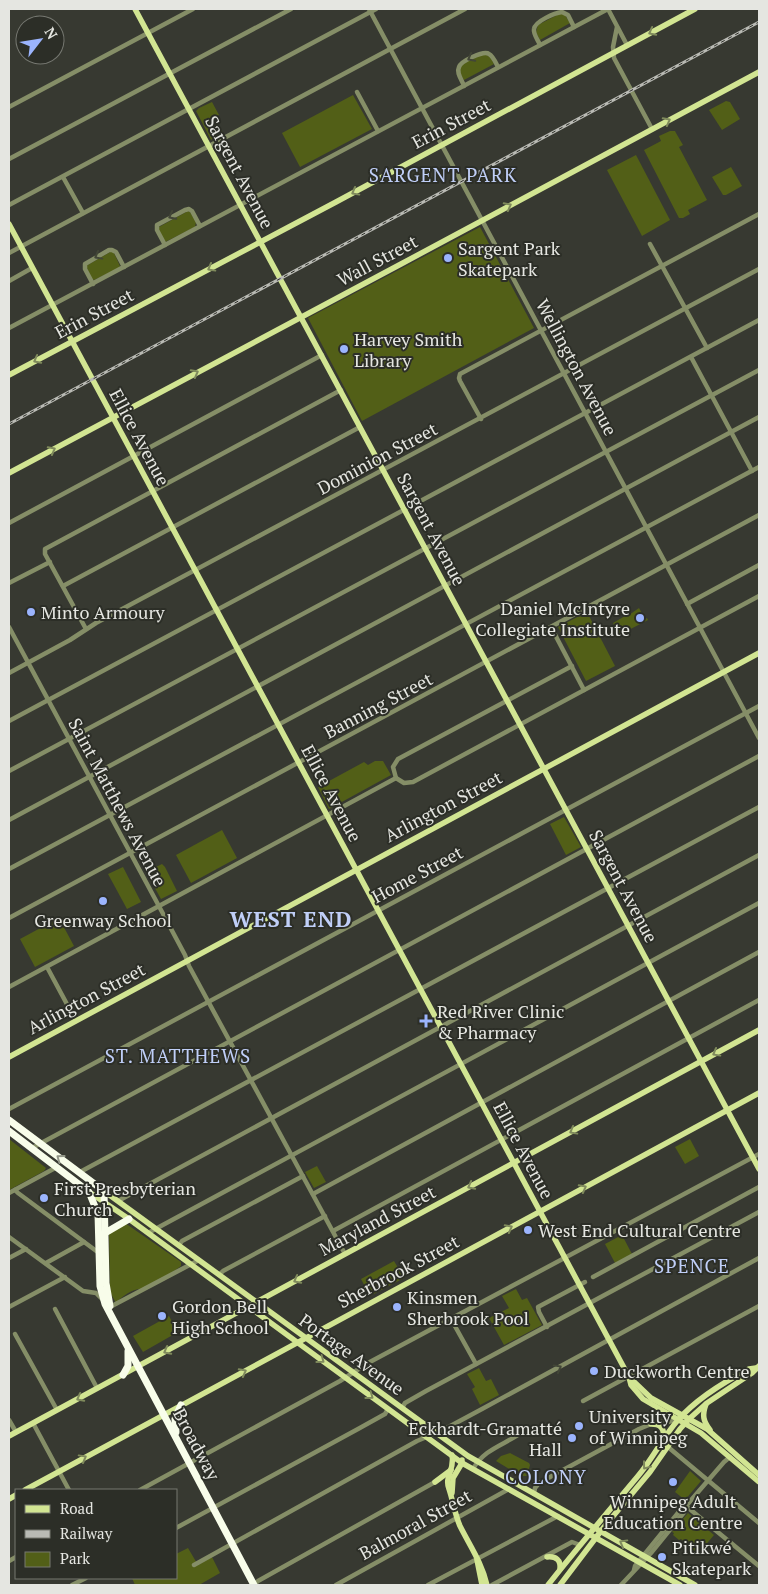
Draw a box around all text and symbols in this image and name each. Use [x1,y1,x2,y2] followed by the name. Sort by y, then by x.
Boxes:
[15,15,65,65] north arrow
[41,24,63,43] text: N
[648,26,657,36] one-way arrow
[467,52,476,62] one-way arrow
[407,92,495,154] street label: Erin Street
[200,111,280,233] street label: Sargent Avenue
[662,117,671,127] one-way arrow
[369,162,517,187] district label: SARGENT PARK
[351,186,360,196] one-way arrow
[503,203,512,213] one-way arrow
[169,210,178,220] one-way arrow
[333,229,422,291] street label: Wall Street
[458,236,561,281] place label: Sargent Park Skatepark
[94,250,103,260] one-way arrow
[442,252,454,264] marker: Sargent Park Skatepark
[208,262,217,272] one-way arrow
[50,282,138,344] street label: Erin Street
[531,295,623,439] street label: Wellington Avenue
[354,327,463,372] place label: Harvey Smith Library
[338,343,350,355] marker: Harvey Smith Library
[33,354,42,364] one-way arrow
[190,369,199,379] one-way arrow
[104,384,176,490] street label: Ellice Avenue
[313,416,442,500] street label: Dominion Street
[46,446,55,456] one-way arrow
[392,468,472,590] street label: Sargent Avenue
[475,596,630,641] place label: Daniel McIntyre Collegiate Institute
[41,600,166,624] place label: Minto Armoury
[25,606,37,618] marker: Minto Armoury
[634,612,646,624] marker: Daniel McIntyre Collegiate Institute
[320,666,437,744] street label: Banning Street
[63,714,173,890] street label: Saint Matthews Avenue
[296,740,368,846] street label: Ellice Avenue
[380,765,506,847] street label: Arlington Street
[584,825,664,947] street label: Sargent Avenue
[367,840,467,908] street label: Home Street
[97,895,109,907] marker: Greenway School
[229,904,353,933] district label: WEST END
[34,908,172,932] place label: Greenway School
[23,957,149,1039] street label: Arlington Street
[437,999,565,1044] place label: Red River Clinic & Pharmacy
[419,1014,433,1028] marker: Red River Clinic & Pharmacy
[105,1043,251,1068] district label: ST. MATTHEWS
[713,1047,722,1057] one-way arrow
[488,1097,560,1203] street label: Ellice Avenue
[570,1124,579,1134] one-way arrow
[56,1155,66,1164] one-way arrow
[54,1176,196,1221] place label: First Presbyterian Church
[315,1179,440,1261] street label: Maryland Street
[467,1180,476,1190] one-way arrow
[577,1184,586,1194] one-way arrow
[38,1192,50,1204] marker: First Presbyterian Church
[538,1218,741,1242] place label: West End Cultural Centre
[504,1224,513,1234] one-way arrow
[522,1224,534,1236] marker: West End Cultural Centre
[333,1229,463,1313] street label: Sherbrook Street
[654,1253,730,1278] district label: SPENCE
[294,1274,303,1284] one-way arrow
[407,1285,529,1330] place label: Kinsmen Sherbrook Pool
[172,1294,269,1339] place label: Gordon Bell High School
[391,1301,403,1313] marker: Kinsmen Sherbrook Pool
[295,1308,409,1400] street label: Portage Avenue
[156,1310,168,1322] marker: Gordon Bell High School
[163,1345,172,1355] one-way arrow
[315,1354,325,1363] one-way arrow
[604,1359,750,1383] place label: Duckworth Centre
[552,1364,561,1374] one-way arrow
[588,1365,600,1377] marker: Duckworth Centre
[238,1368,247,1378] one-way arrow
[364,1390,374,1399] one-way arrow
[76,1392,85,1402] one-way arrow
[168,1404,226,1485] street label: Broadway
[589,1404,688,1449] place label: University of Winnipeg
[408,1416,562,1461] place label: Eckhardt-Gramatté Hall
[573,1420,585,1432] marker: University of Winnipeg
[566,1432,578,1444] marker: Eckhardt-Gramatté Hall
[78,1455,87,1465] one-way arrow
[643,1460,652,1470] one-way arrow
[505,1464,587,1489] district label: COLONY
[667,1476,679,1488] marker: Winnipeg Adult Education Centre
[355,1483,476,1565] street label: Balmoral Street
[15,1489,178,1579] legend
[604,1489,742,1534] place label: Winnipeg Adult Education Centre
[60,1498,93,1518] text: Road
[60,1523,113,1543] text: Railway
[672,1535,752,1580] place label: Pitikwé Skatepark
[619,1539,628,1549] one-way arrow
[60,1548,90,1568] text: Park
[656,1551,668,1563] marker: Pitikwé Skatepark

